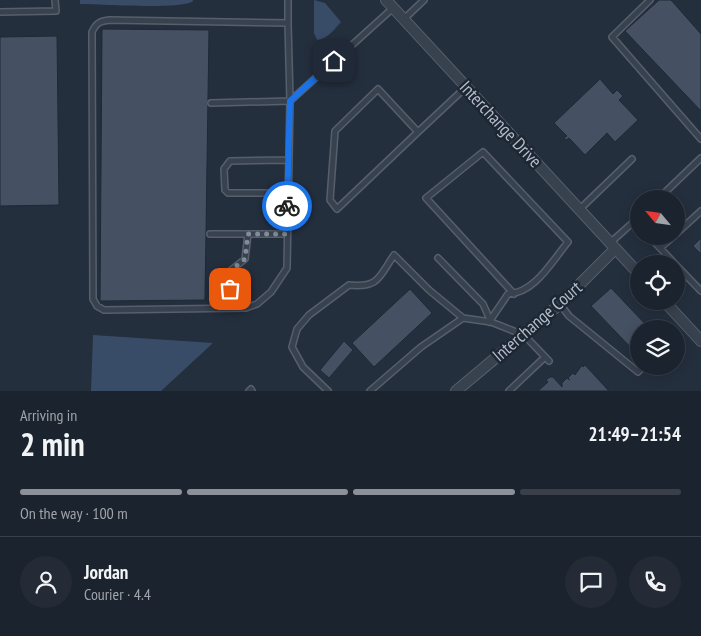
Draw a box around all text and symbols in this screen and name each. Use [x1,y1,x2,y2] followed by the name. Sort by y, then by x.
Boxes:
[313,40,355,82] pin
[320,47,348,75] icon: home
[455,76,547,172] street label: Interchange Drive
[262,181,312,231] courier
[630,190,685,245] north arrow
[630,190,685,375] map controls
[273,192,301,220] icon: bike
[630,255,685,310] button: locate
[209,268,251,310] pin
[216,275,244,303] icon: bag
[487,276,587,366] street label: Interchange Court
[630,320,685,375] button: layers
[20,405,77,425] text: Arriving in
[588,422,681,446] text: 21:49–21:54
[20,423,85,465] text: 2 min
[20,503,128,523] text: On the way · 100 m
[20,556,72,608] button: person
[565,556,617,608] button: chat
[629,556,681,608] button: phone
[84,560,128,584] text: Jordan
[84,584,151,604] text: Courier · 4.4

